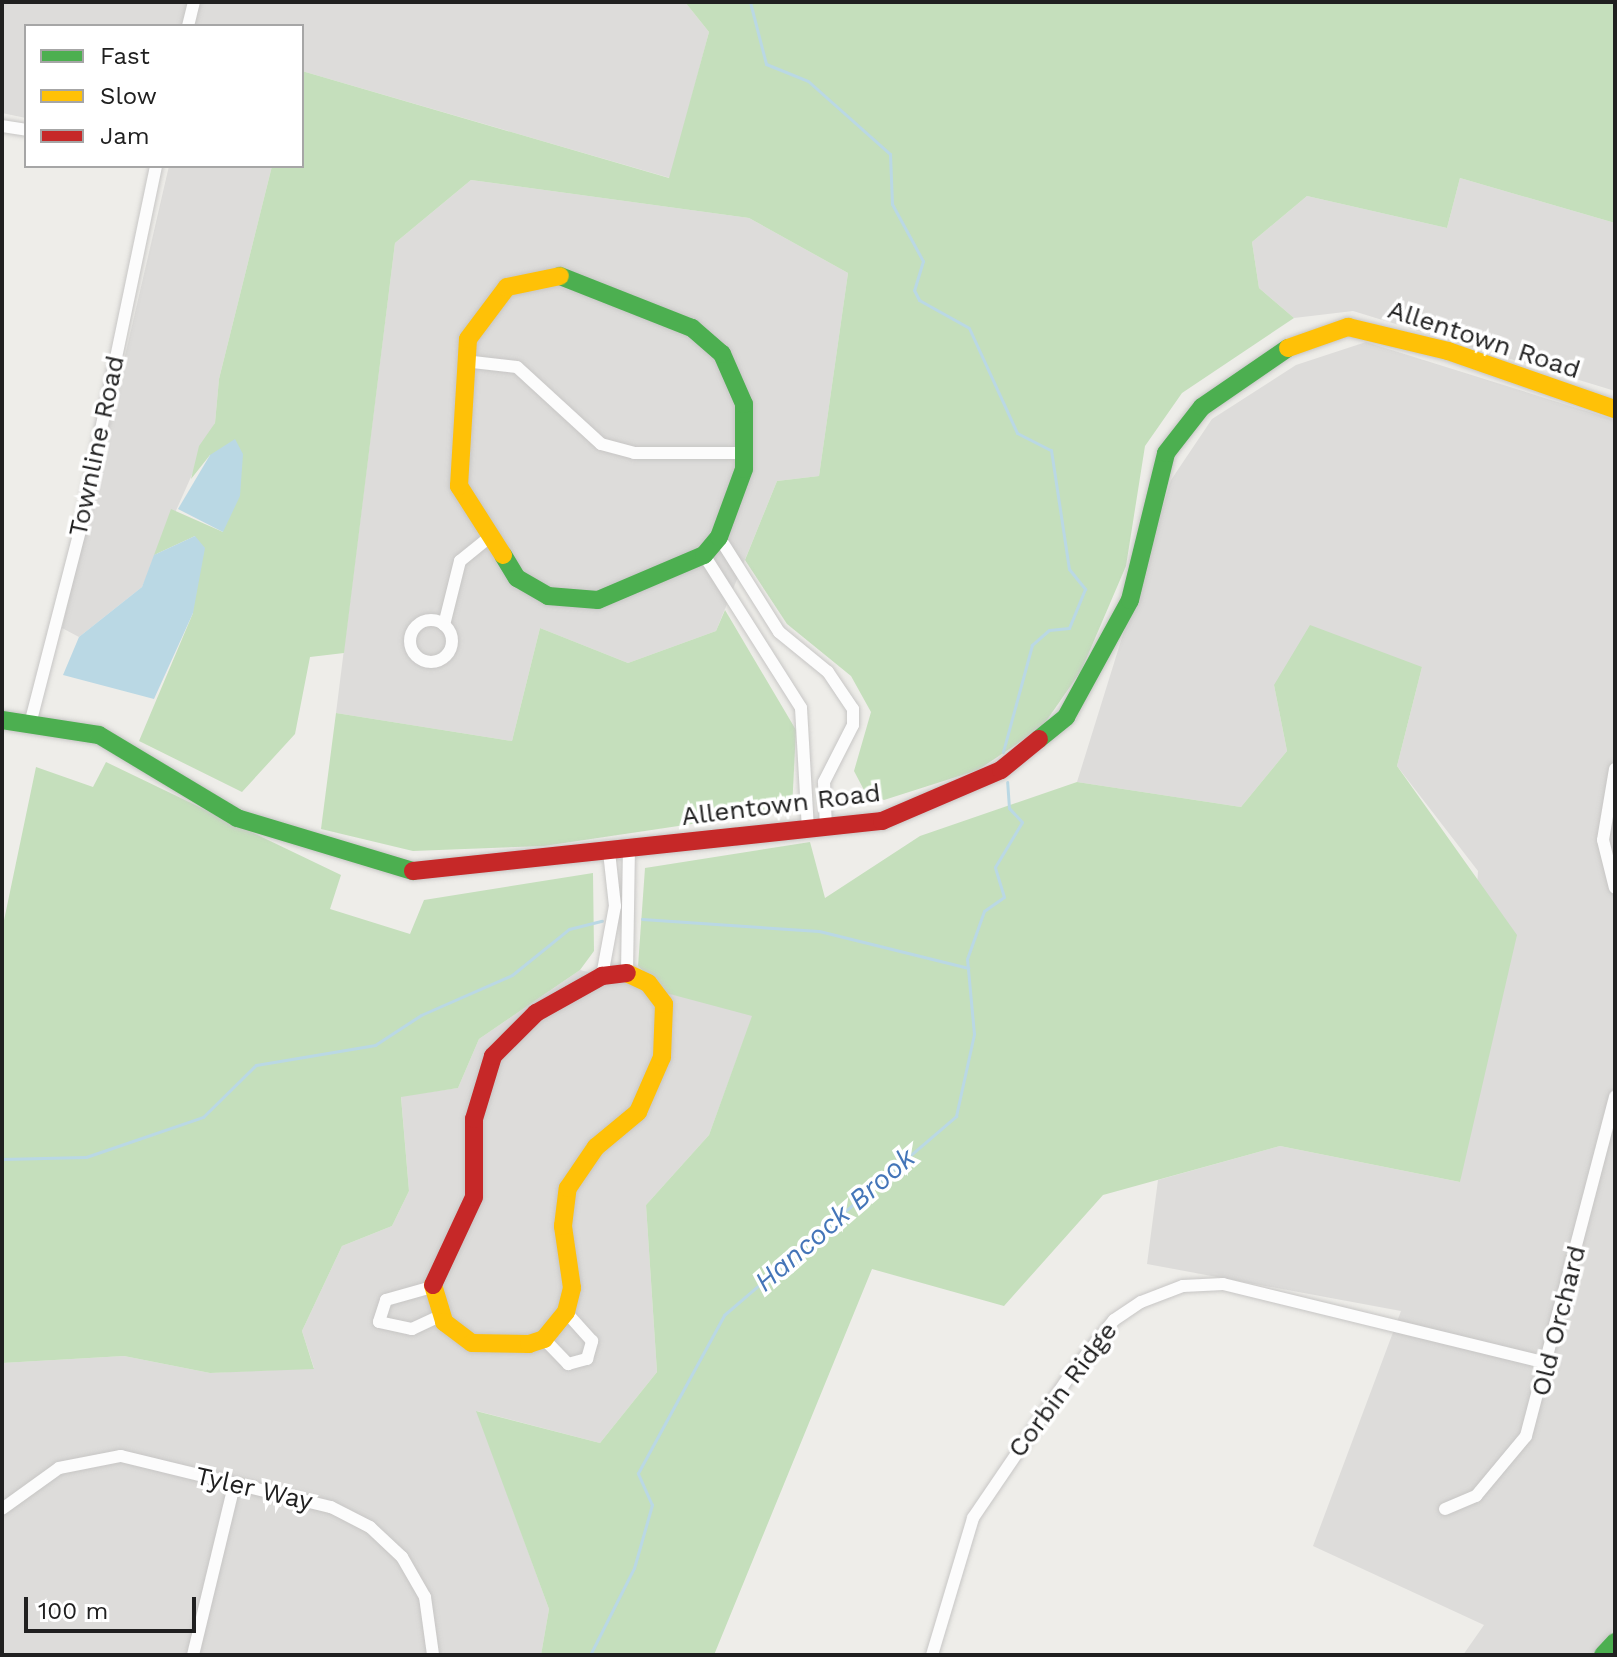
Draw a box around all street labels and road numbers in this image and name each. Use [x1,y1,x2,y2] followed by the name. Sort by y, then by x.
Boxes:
[1384,294,1584,386] street label: Allentown Road
[63,353,131,539] street label: Townline Road
[680,777,882,833] street label: Allentown Road
[1525,1243,1593,1399] street label: Old Orchard
[1002,1316,1124,1464] street label: Corbin Ridge
[192,1460,316,1518] street label: Tyler Way

